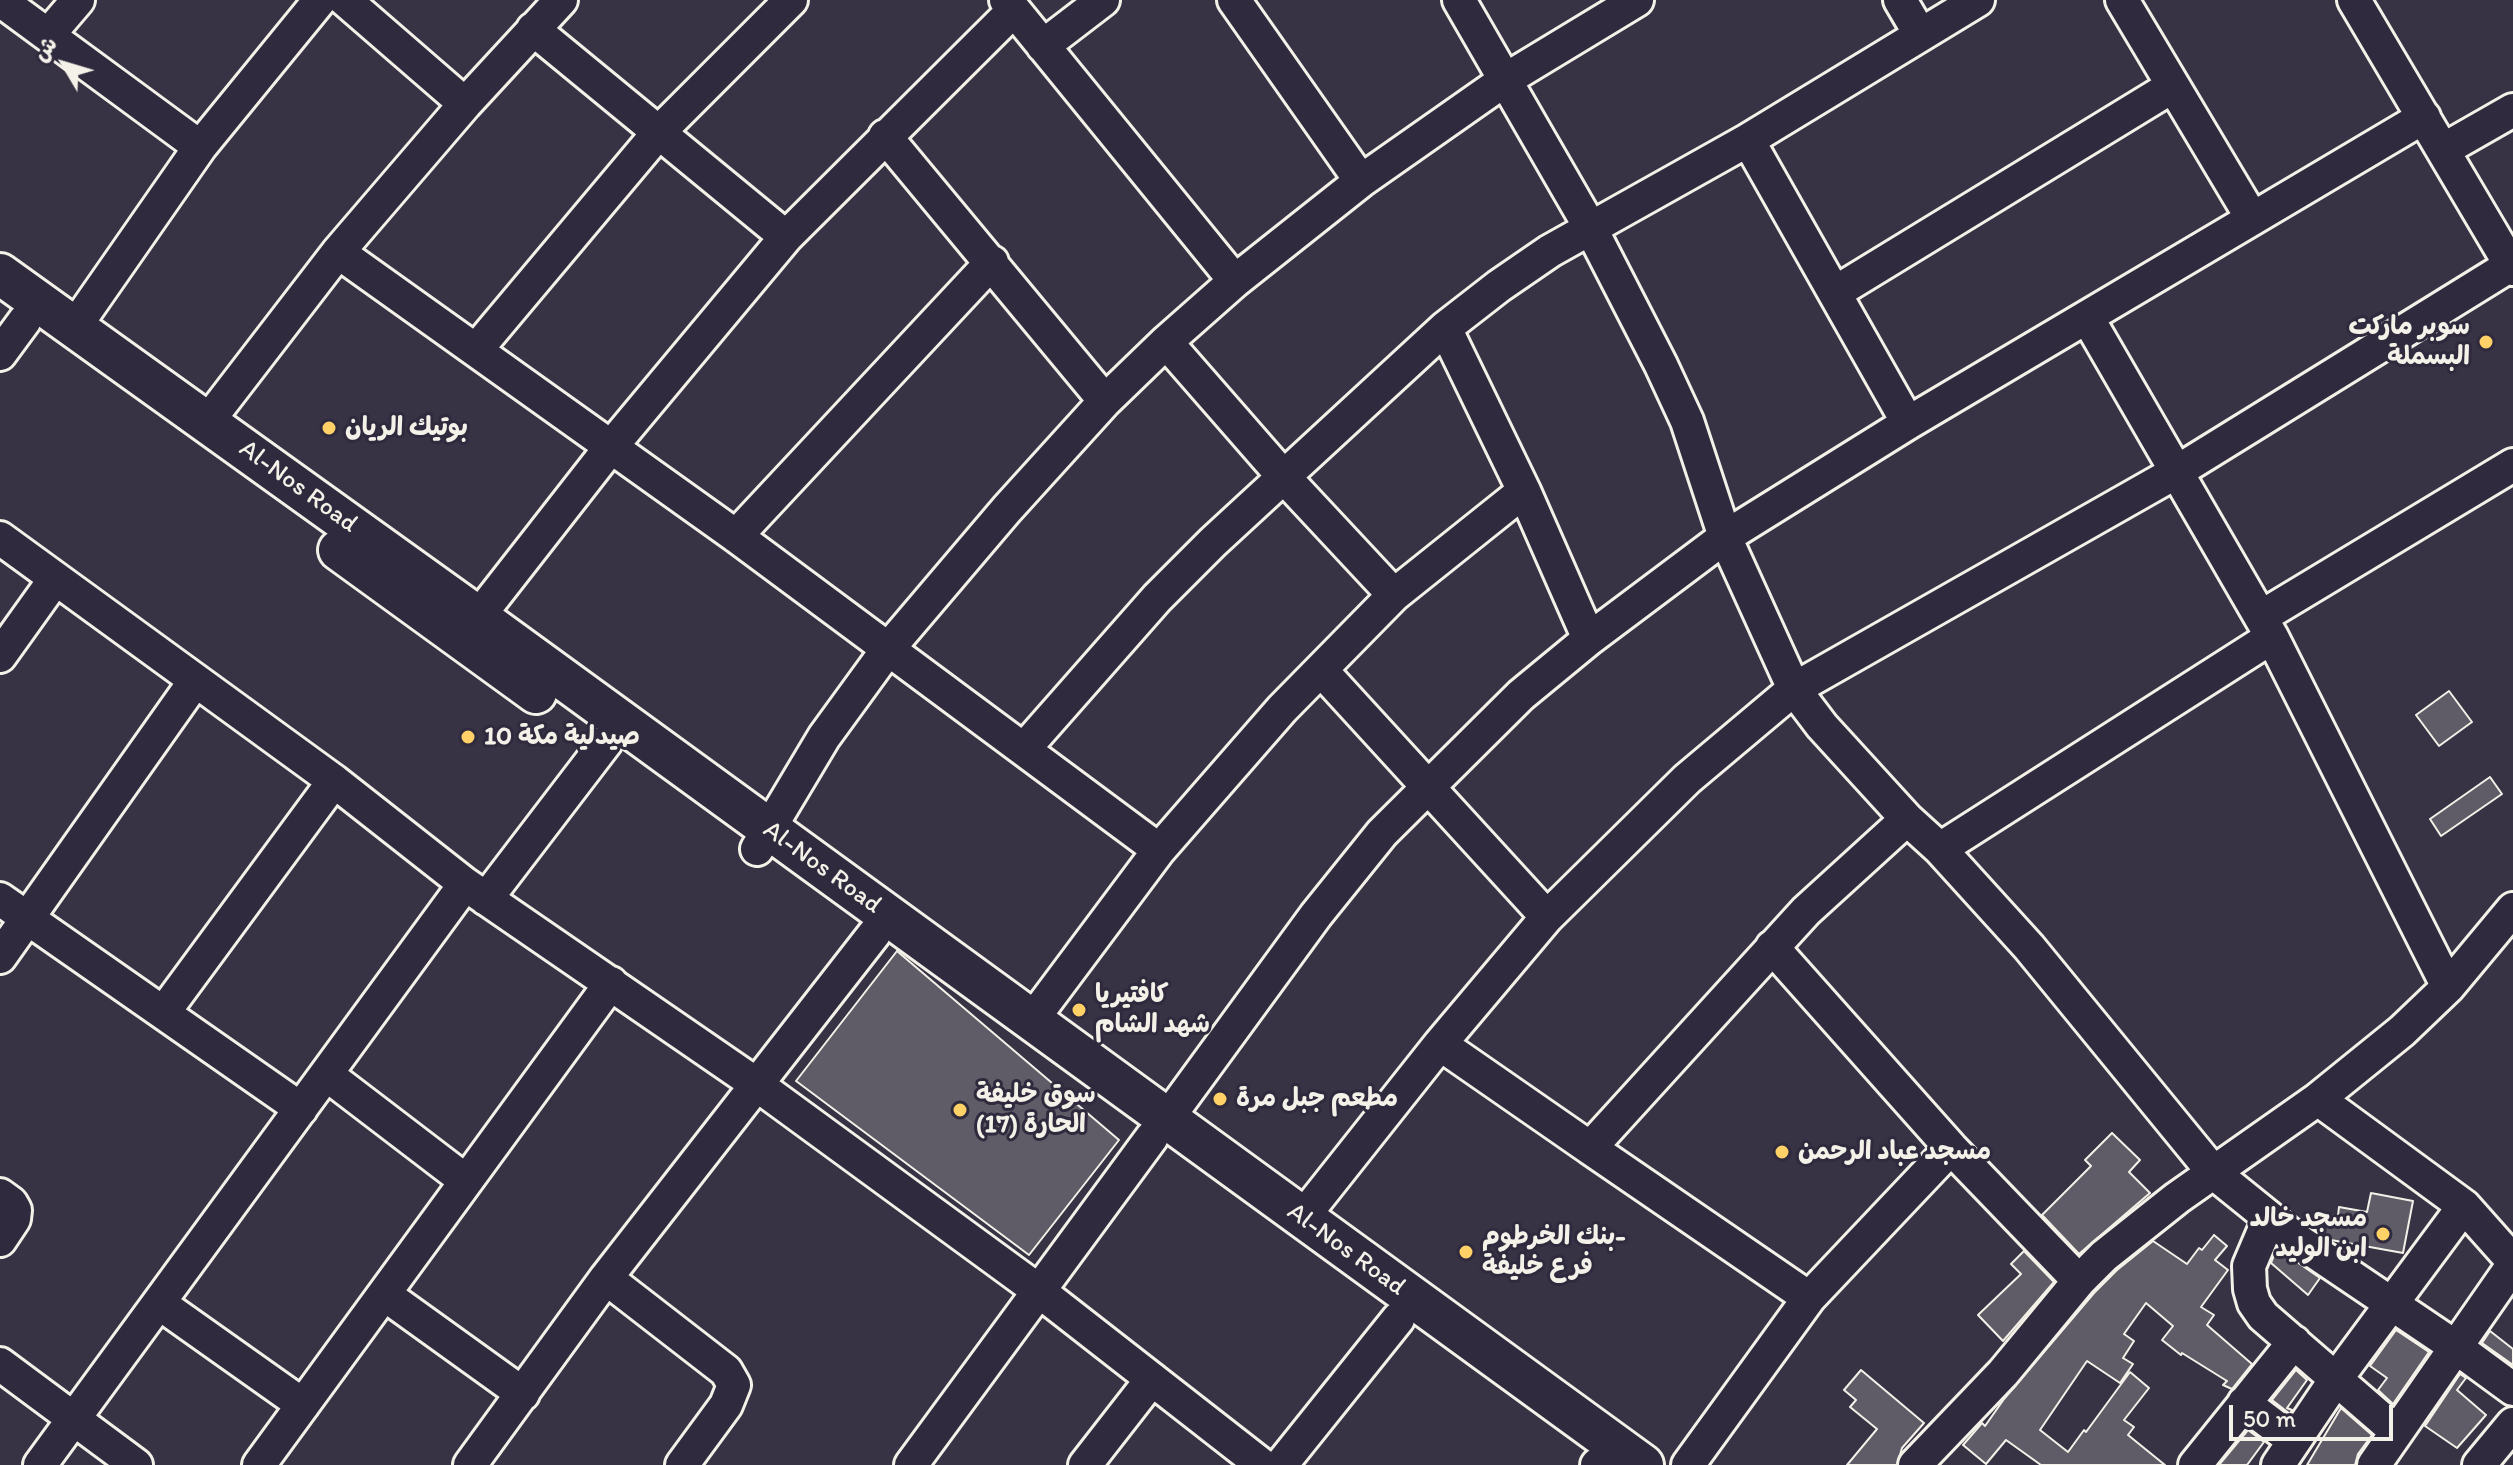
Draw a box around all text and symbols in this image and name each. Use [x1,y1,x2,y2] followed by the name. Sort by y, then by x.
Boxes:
[24,24,104,104] north arrow
[27,31,63,67] text: ش
[2349,311,2470,372] place label: سوبر ماركت البسملة
[2477,333,2495,351] marker: سوبر ماركت البسملة
[345,412,468,444] place label: بوتيك الريان
[320,419,338,437] marker: بوتيك الريان
[233,434,363,540] street label: Al-Nos Road
[484,721,640,753] place label: صيدلية مكة 10
[459,728,477,746] marker: صيدلية مكة 10
[757,815,887,921] street label: Al-Nos Road
[1095,979,1210,1040] place label: كافتيريا شهد الشام
[1070,1001,1088,1019] marker: كافتيريا شهد الشام
[976,1079,1096,1140] place label: سوق خليفة الحارة (17)
[1236,1083,1398,1115] place label: مطعم جبل مرة
[1211,1090,1229,1108] marker: مطعم جبل مرة
[951,1101,969,1119] marker: سوق خليفة الحارة (17)
[1798,1136,1991,1168] place label: مسجد عباد الرحمن
[1773,1143,1791,1161] marker: مسجد عباد الرحمن
[1281,1197,1411,1303] street label: Al-Nos Road
[2250,1203,2367,1264] place label: مسجد خالد ابن الوليد
[1482,1221,1626,1282] place label: بنك الخرطوم- فرع خليفة
[2374,1225,2392,1243] marker: مسجد خالد ابن الوليد
[1457,1243,1475,1261] marker: بنك الخرطوم- فرع خليفة
[2233,1389,2397,1439] scale bar
[2243,1404,2296,1433] text: 50 m

